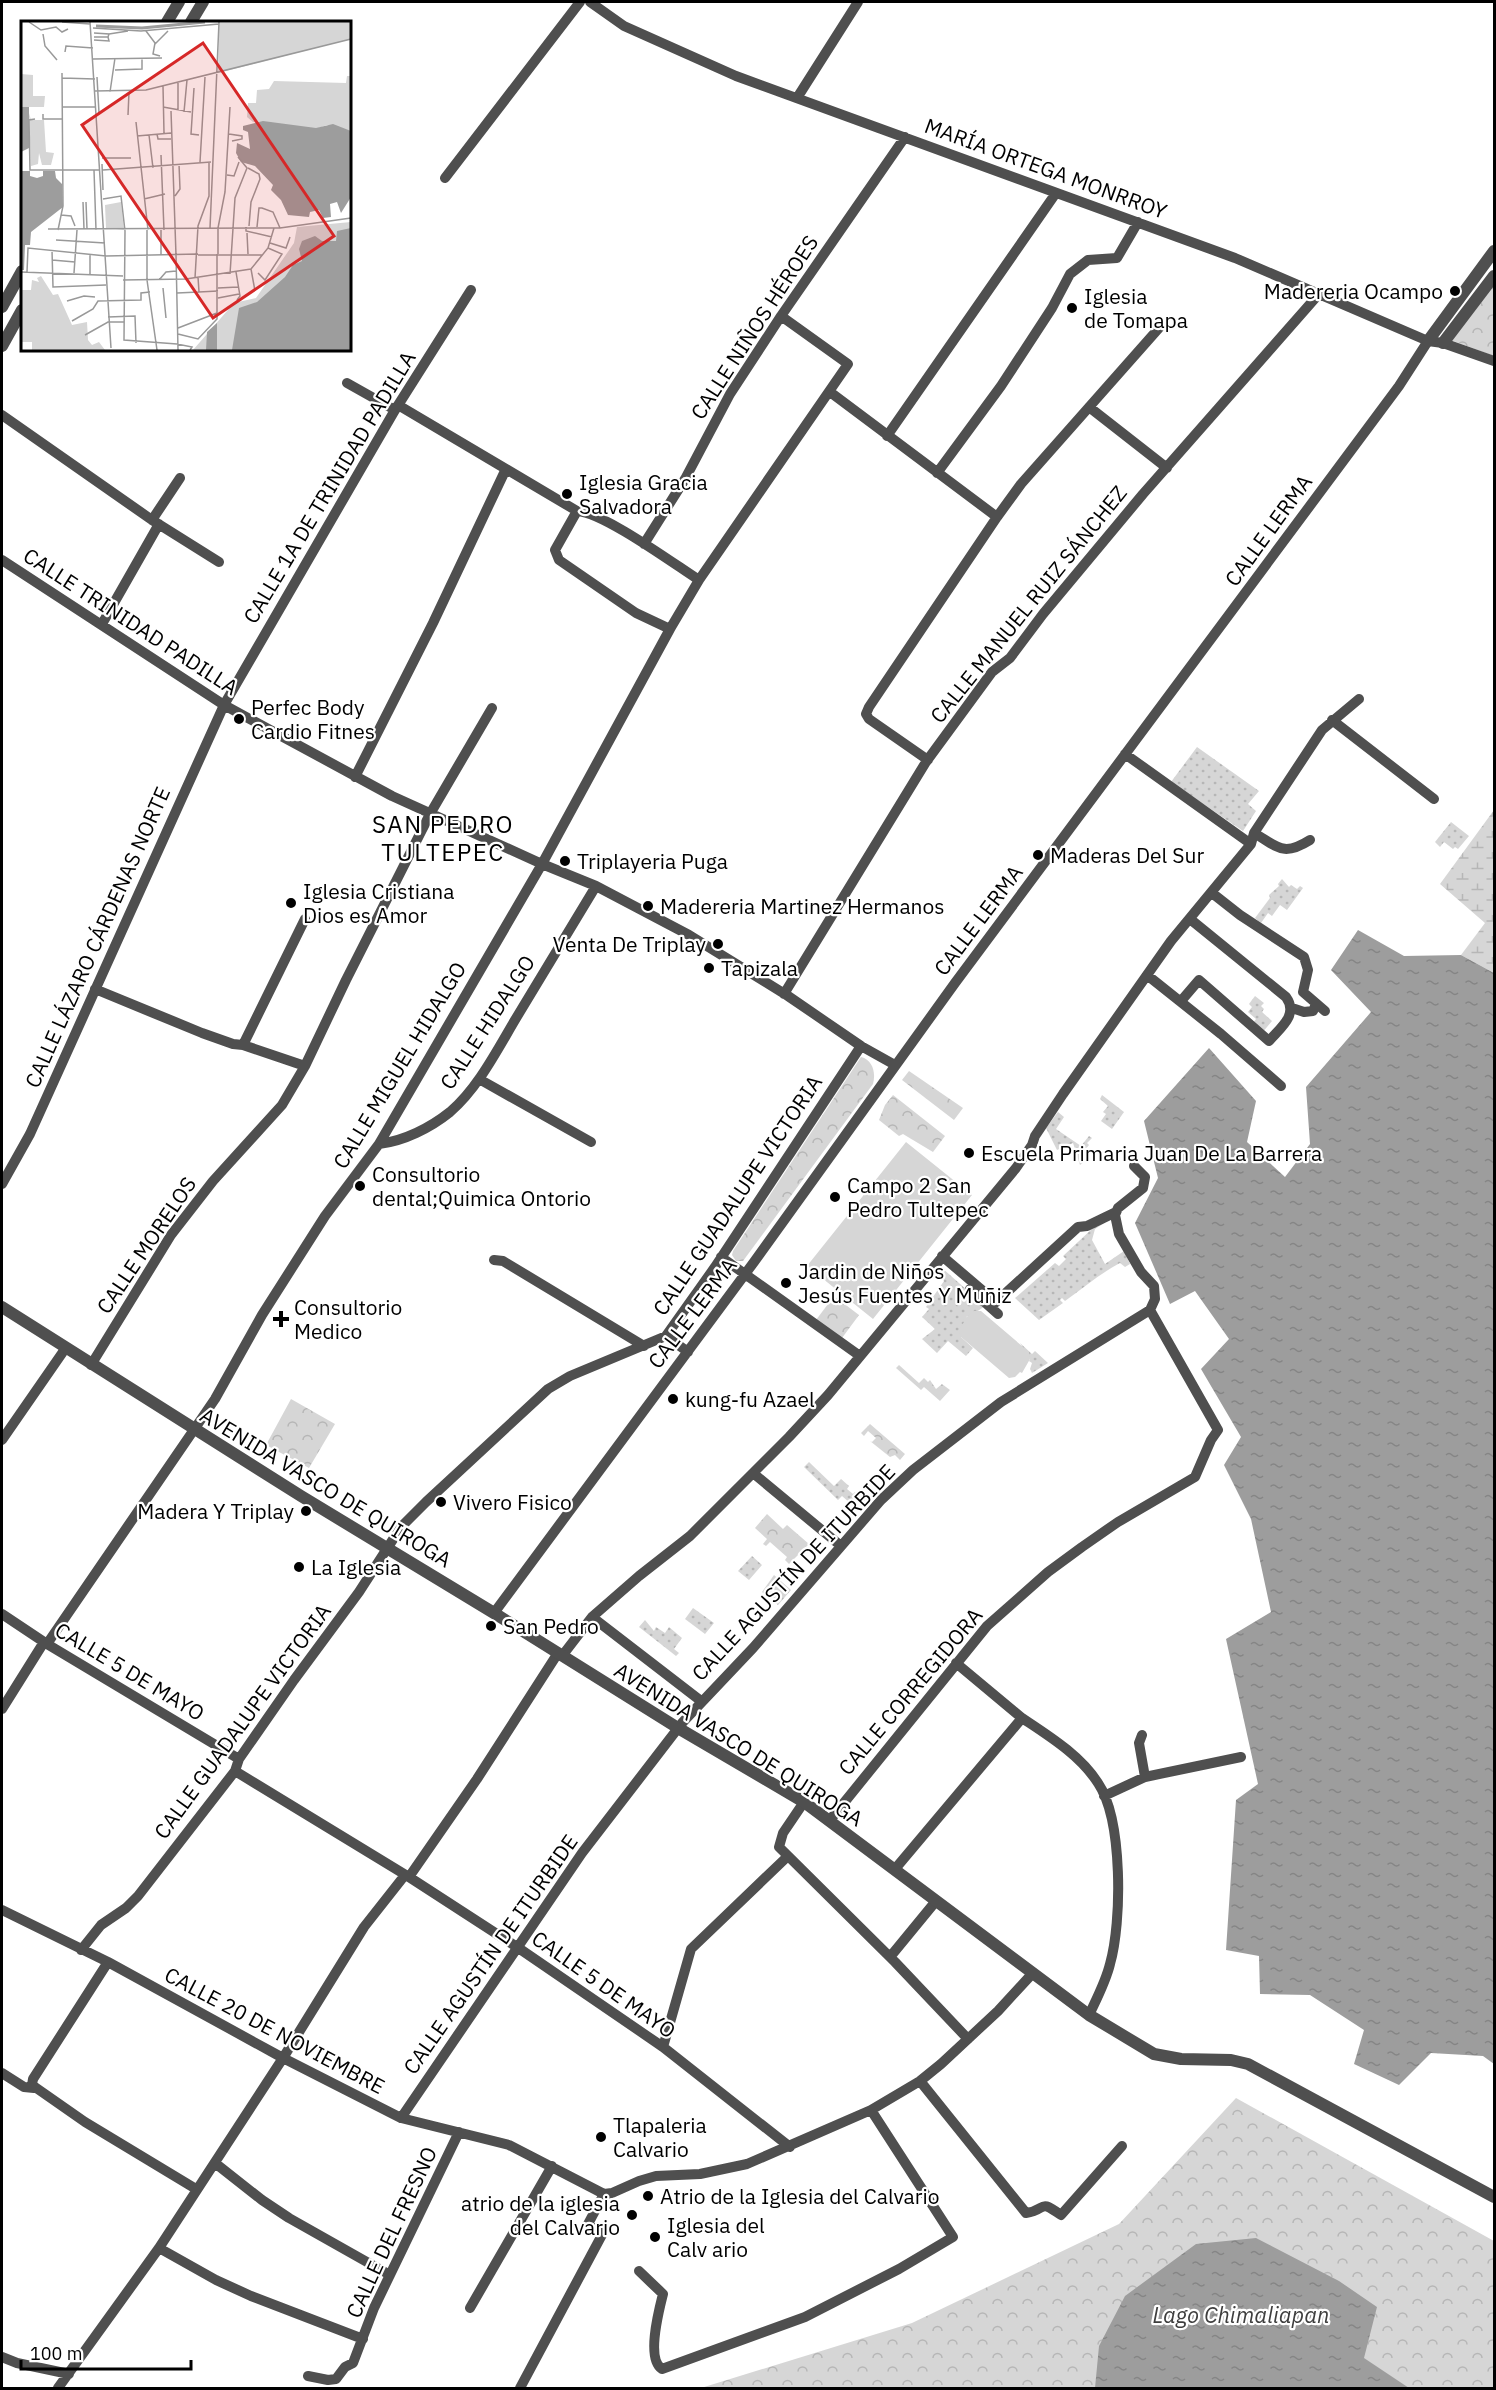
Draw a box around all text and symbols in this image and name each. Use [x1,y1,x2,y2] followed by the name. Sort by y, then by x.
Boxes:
[21,21,351,351] inset map
[921,111,1172,225] street label: MARÍA ORTEGA MONRROY
[684,229,824,425] street label: CALLE NIÑOS HÉROES
[1264,277,1443,305] place label: Madereria Ocampo
[1084,282,1188,334] place label: Iglesia de Tomapa
[1448,284,1462,298] marker: Madereria Ocampo
[1065,301,1079,315] marker: Iglesia de Tomapa
[236,346,422,628] street label: CALLE 1A DE TRINIDAD PADILLA
[579,468,708,520] place label: Iglesia Gracia Salvadora
[1218,469,1318,591] street label: CALLE LERMA
[923,479,1133,729] street label: CALLE MANUEL RUIZ SÁNCHEZ
[560,487,574,501] marker: Iglesia Gracia Salvadora
[18,541,244,701] street label: CALLE TRINIDAD PADILLA
[251,693,375,745] place label: Perfec Body Cardio Fitnes
[232,712,246,726] marker: Perfec Body Cardio Fitnes
[18,782,176,1092] street label: CALLE LÁZARO CÁRDENAS NORTE
[372,808,514,868] district label: SAN PEDRO TULTEPEC
[1050,841,1204,869] place label: Maderas Del Sur
[577,847,728,875] place label: Triplayeria Puga
[1031,848,1045,862] marker: Maderas Del Sur
[558,854,572,868] marker: Triplayeria Puga
[927,859,1029,981] street label: CALLE LERMA
[303,877,454,929] place label: Iglesia Cristiana Dios es Amor
[660,892,945,920] place label: Madereria Martinez Hermanos
[284,896,298,910] marker: Iglesia Cristiana Dios es Amor
[641,899,655,913] marker: Madereria Martinez Hermanos
[553,930,707,958] place label: Venta De Triplay
[711,937,725,951] marker: Venta De Triplay
[433,950,541,1094] street label: CALLE HIDALGO
[721,954,798,982] place label: Tapizala
[326,956,472,1174] street label: CALLE MIGUEL HIDALGO
[702,961,716,975] marker: Tapizala
[646,1069,828,1321] street label: CALLE GUADALUPE VICTORIA
[981,1139,1322,1167] place label: Escuela Primaria Juan De La Barrera
[962,1146,976,1160] marker: Escuela Primaria Juan De La Barrera
[372,1160,591,1212] place label: Consultorio dental;Quimica Ontorio
[90,1171,202,1319] street label: CALLE MORELOS
[847,1171,989,1223] place label: Campo 2 San Pedro Tultepec
[353,1179,367,1193] marker: Consultorio dental;Quimica Ontorio
[828,1190,842,1204] marker: Campo 2 San Pedro Tultepec
[641,1252,743,1374] street label: CALLE LERMA
[798,1257,1012,1309] place label: Jardin de Niños Jesús Fuentes Y Muñiz
[779,1276,793,1290] marker: Jardin de Niños Jesús Fuentes Y Muñiz
[294,1293,402,1345] place label: Consultorio Medico
[272,1310,290,1328] marker: Consultorio Medico
[685,1385,815,1413] place label: kung-fu Azael
[666,1392,680,1406] marker: kung-fu Azael
[195,1401,457,1573] street label: AVENIDA VASCO DE QUIROGA
[685,1458,901,1686] street label: CALLE AGUSTÍN DE ITURBIDE
[453,1488,572,1516] place label: Vivero Fisico
[434,1495,448,1509] marker: Vivero Fisico
[137,1497,295,1525] place label: Madera Y Triplay
[299,1504,313,1518] marker: Madera Y Triplay
[311,1553,401,1581] place label: La Iglesia
[292,1560,306,1574] marker: La Iglesia
[147,1598,337,1844] street label: CALLE GUADALUPE VICTORIA
[832,1601,988,1781] street label: CALLE CORREGIDORA
[503,1612,599,1640] place label: San Pedro
[50,1615,210,1727] street label: CALLE 5 DE MAYO
[484,1619,498,1633] marker: San Pedro
[609,1656,869,1832] street label: AVENIDA VASCO DE QUIROGA
[396,1829,584,2079] street label: CALLE AGUSTÍN DE ITURBIDE
[526,1924,682,2044] street label: CALLE 5 DE MAYO
[160,1960,390,2100] street label: CALLE 20 DE NOVIEMBRE
[613,2111,707,2163] place label: Tlapaleria Calvario
[594,2130,608,2144] marker: Tlapaleria Calvario
[339,2142,443,2322] street label: CALLE DEL FRESNO
[660,2182,940,2210] place label: Atrio de la Iglesia del Calvario
[461,2189,620,2241] place label: atrio de la iglesia del Calvario
[641,2189,655,2203] marker: Atrio de la Iglesia del Calvario
[625,2208,639,2222] marker: atrio de la iglesia del Calvario
[667,2211,765,2263] place label: Iglesia del Calv ario
[648,2230,662,2244] marker: Iglesia del Calv ario
[1153,2300,1329,2329] water label: Lago Chimaliapan
[21,2333,190,2371] scale bar
[30,2342,82,2365] text: 100 m

